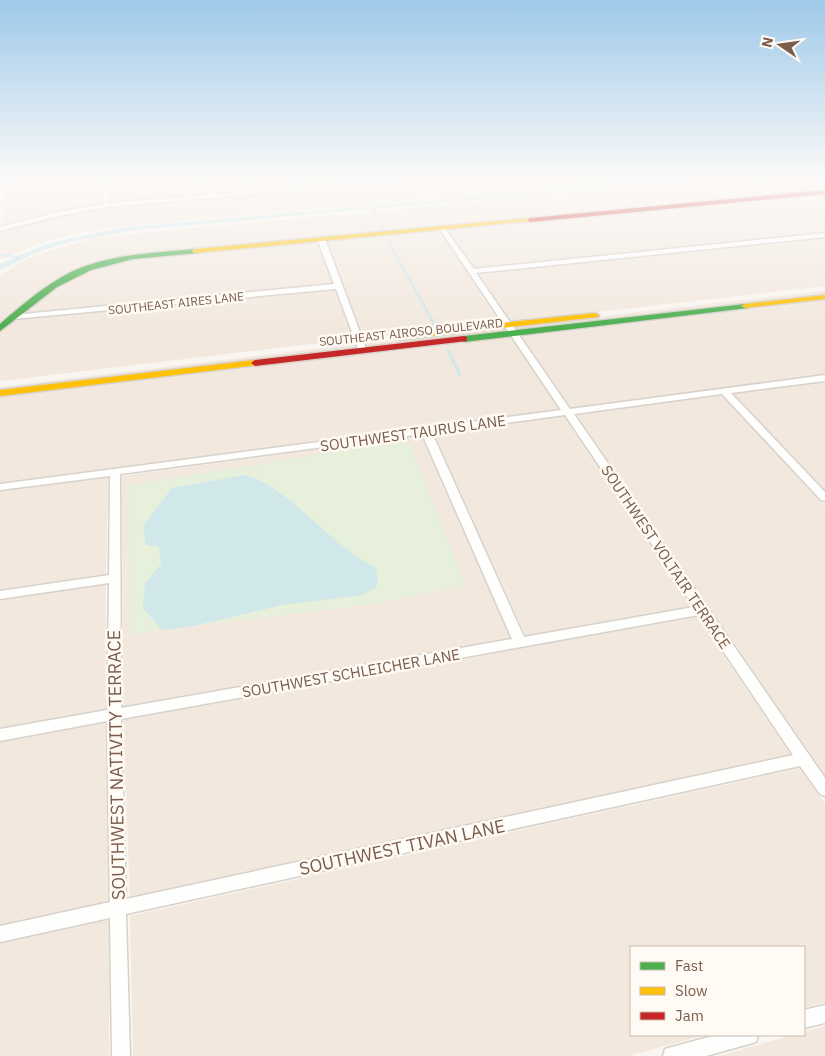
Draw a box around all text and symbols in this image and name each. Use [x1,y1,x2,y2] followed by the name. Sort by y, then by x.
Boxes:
[755,20,805,70] north arrow
[757,35,777,49] text: N
[107,288,245,318] street label: SOUTHEAST AIRES LANE
[318,315,504,349] street label: SOUTHEAST AIROSO BOULEVARD
[319,411,507,455] street label: SOUTHWEST TAURUS LANE
[597,461,735,653] street label: SOUTHWEST VOLTAIR TERRACE
[102,630,130,900] street label: SOUTHWEST NATIVITY TERRACE
[241,644,461,702] street label: SOUTHWEST SCHLEICHER LANE
[297,814,507,880] street label: SOUTHWEST TIVAN LANE
[630,946,805,1036] legend
[675,956,703,975] text: Fast
[675,981,708,1000] text: Slow
[675,1006,704,1025] text: Jam

